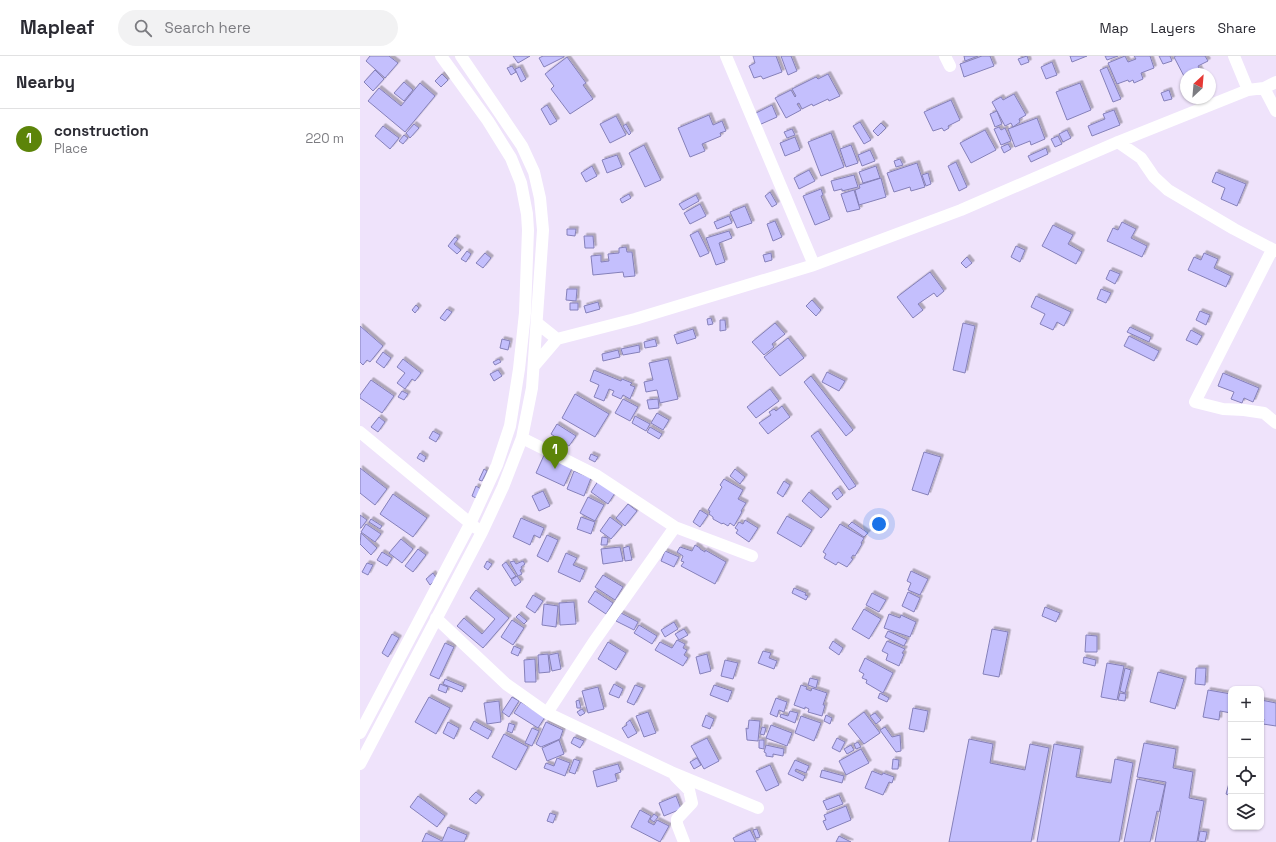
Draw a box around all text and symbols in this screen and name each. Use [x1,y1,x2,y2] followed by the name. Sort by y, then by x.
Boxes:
[118,10,398,46] search box
[20,15,94,40] text: Mapleaf
[132,17,154,39] icon: search
[164,18,251,37] text: Search here
[1099,19,1129,37] text: Map
[1151,19,1195,37] text: Layers
[1217,19,1256,37] text: Share
[1180,68,1216,104] north arrow
[16,71,75,93] text: Nearby
[54,121,149,140] text: construction
[26,130,32,147] text: 1
[305,130,344,147] text: 220 m
[54,140,88,157] text: Place
[542,436,568,469] pin: 1
[869,514,889,534] your location
[1228,686,1264,830] map controls
[1228,686,1264,722] button: +
[1228,722,1264,758] button: −
[1228,758,1264,794] button: locate
[1228,794,1264,830] button: layers

